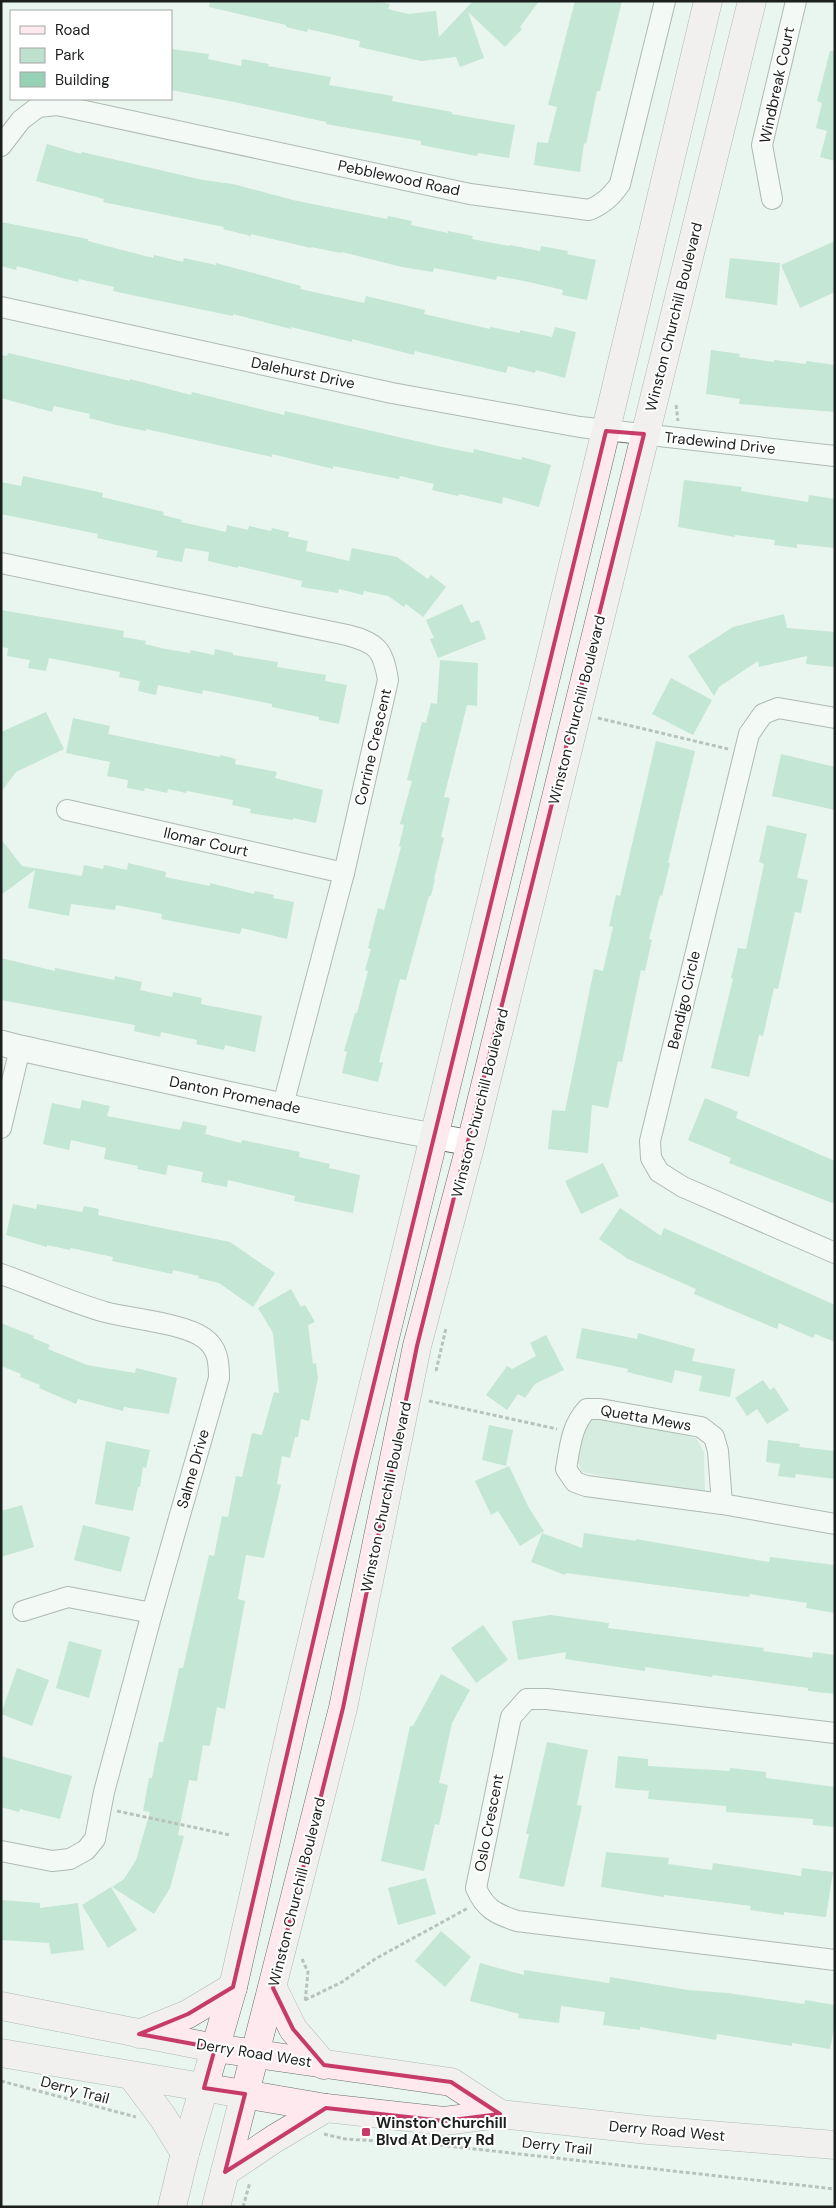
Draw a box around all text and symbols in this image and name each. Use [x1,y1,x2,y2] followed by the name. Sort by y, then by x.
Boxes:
[10,10,172,100] legend
[55,20,90,40] text: Road
[755,25,799,145] street label: Windbreak Court
[55,45,85,65] text: Park
[55,70,110,90] text: Building
[336,155,462,201] street label: Pebblewood Road
[641,220,707,414] street label: Winston Churchill Boulevard
[249,352,357,394] street label: Dalehurst Drive
[664,427,776,459] street label: Tradewind Drive
[544,613,610,807] street label: Winston Churchill Boulevard
[350,687,396,807] street label: Corrine Crescent
[162,823,250,861] street label: Ilomar Court
[663,949,705,1051] street label: Bendigo Circle
[447,1006,513,1200] street label: Winston Churchill Boulevard
[168,1071,302,1119] street label: Danton Promenade
[356,1400,416,1594] street label: Winston Churchill Boulevard
[599,1400,693,1436] street label: Quetta Mews
[172,1427,214,1511] street label: Salme Drive
[470,1772,508,1874] street label: Oslo Crescent
[264,1795,330,1989] street label: Winston Churchill Boulevard
[195,2034,313,2072] street label: Derry Road West
[38,2071,112,2109] street label: Derry Trail
[376,2113,507,2150] place label: Winston Churchill Blvd At Derry Rd
[608,2116,726,2146] street label: Derry Road West
[360,2126,372,2138] marker: Winston Churchill Blvd At Derry Rd
[521,2132,593,2160] street label: Derry Trail

